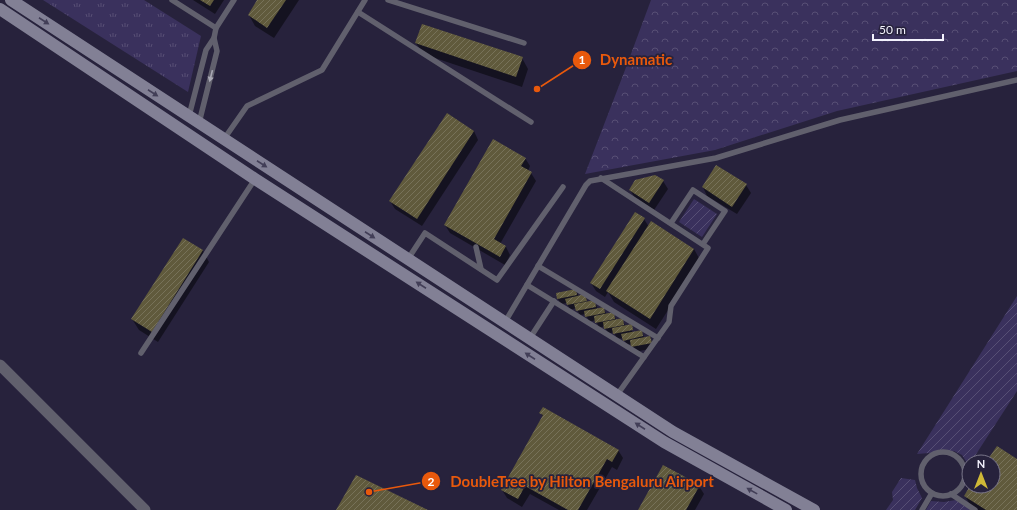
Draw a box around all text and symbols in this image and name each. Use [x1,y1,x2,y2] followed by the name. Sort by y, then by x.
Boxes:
[873,16,943,42] scale bar
[38,18,50,25] one-way arrow
[879,22,906,37] text: 50 m
[572,46,680,73] callout: Dynamatic
[600,50,672,68] text: Dynamatic
[579,52,586,67] text: 1
[207,70,213,82] one-way arrow
[147,89,159,96] one-way arrow
[256,160,267,167] one-way arrow
[365,231,376,238] one-way arrow
[416,281,426,289] one-way arrow
[524,352,536,359] one-way arrow
[634,422,645,430] one-way arrow
[961,454,1001,494] north arrow
[977,457,985,470] text: N
[421,468,722,495] callout: DoubleTree by Hilton Bengaluru Airport
[450,472,714,490] text: DoubleTree by Hilton Bengaluru Airport
[428,474,435,489] text: 2
[746,488,758,494] one-way arrow

